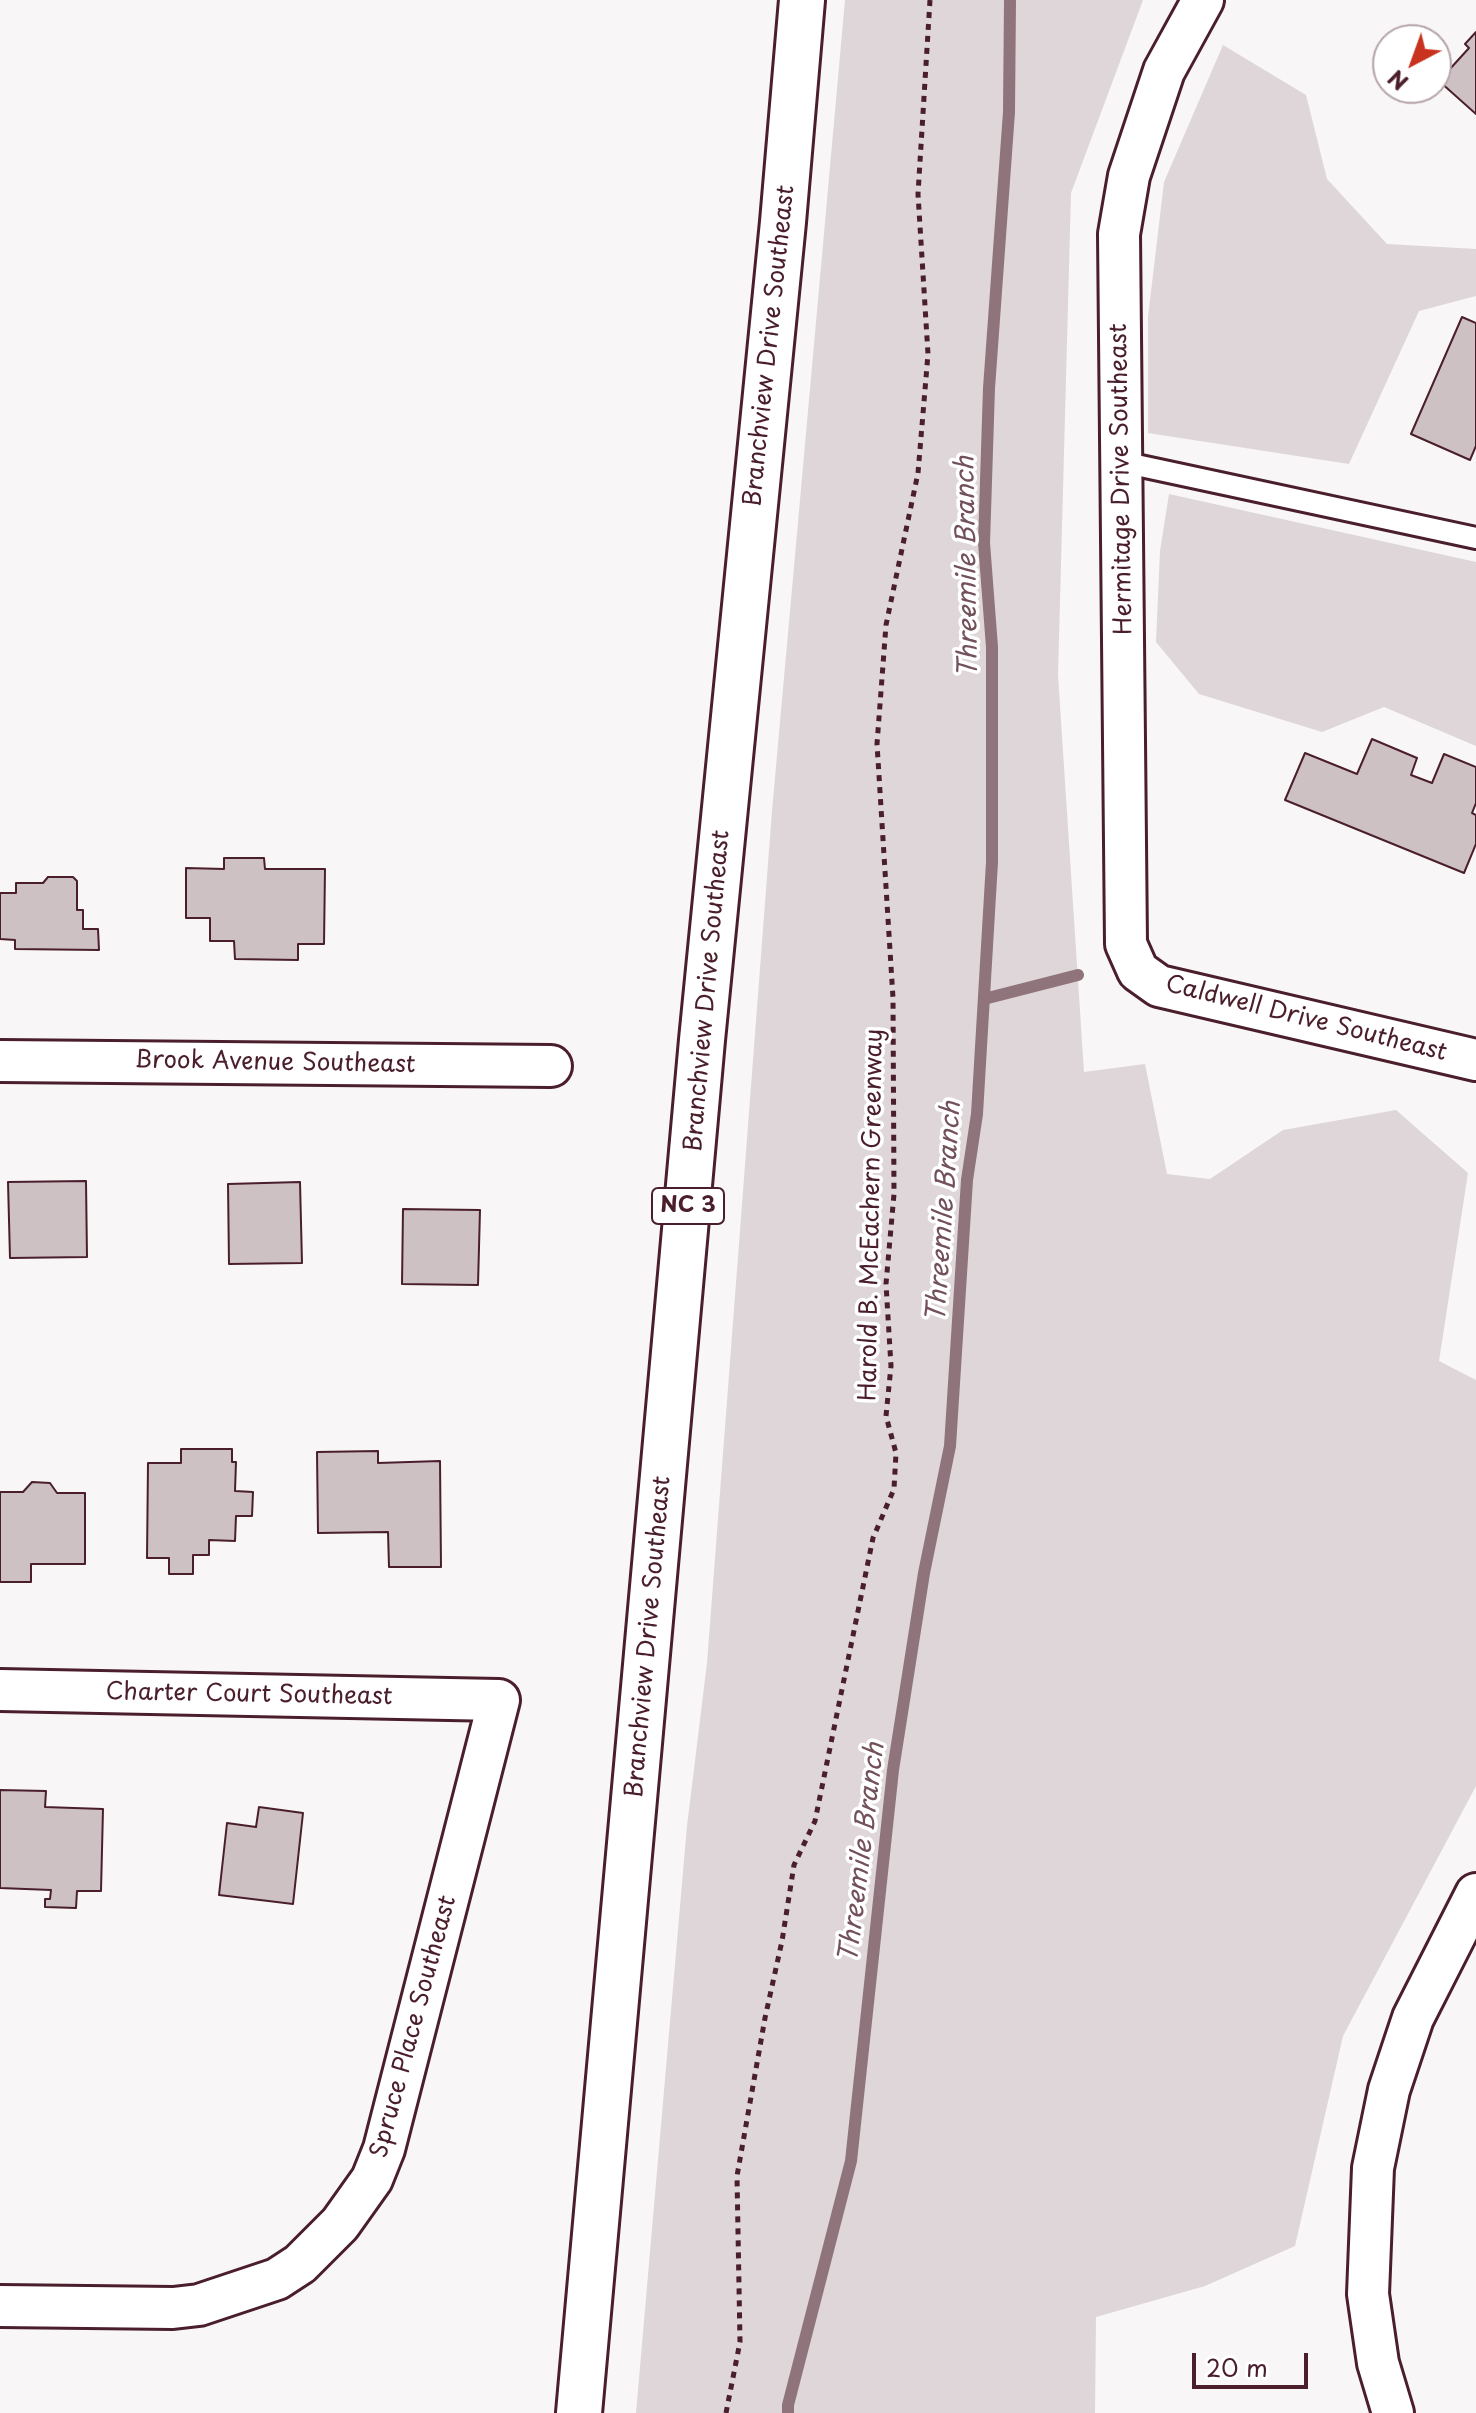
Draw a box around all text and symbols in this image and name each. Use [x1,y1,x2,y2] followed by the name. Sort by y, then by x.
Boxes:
[1372,24,1452,104] north arrow
[1380,63,1415,99] text: N
[739,184,801,508] street label: Branchview Drive Southeast
[1105,323,1139,635] street label: Hermitage Drive Southeast
[950,456,986,678] water label: Threemile Branch
[680,829,736,1153] street label: Branchview Drive Southeast
[1162,970,1450,1068] street label: Caldwell Drive Southeast
[854,1029,890,1401] street label: Harold B. McEachern Greenway
[134,1046,416,1080] street label: Brook Avenue Southeast
[922,1100,968,1324] water label: Threemile Branch
[652,1188,724,1224] road number: NC 3
[621,1475,677,1799] street label: Branchview Drive Southeast
[105,1678,393,1712] street label: Charter Court Southeast
[834,1741,892,1965] water label: Threemile Branch
[365,1893,463,2161] street label: Spruce Place Southeast
[1196,2337,1312,2387] scale bar
[1206,2349,1268,2385] text: 20 m

